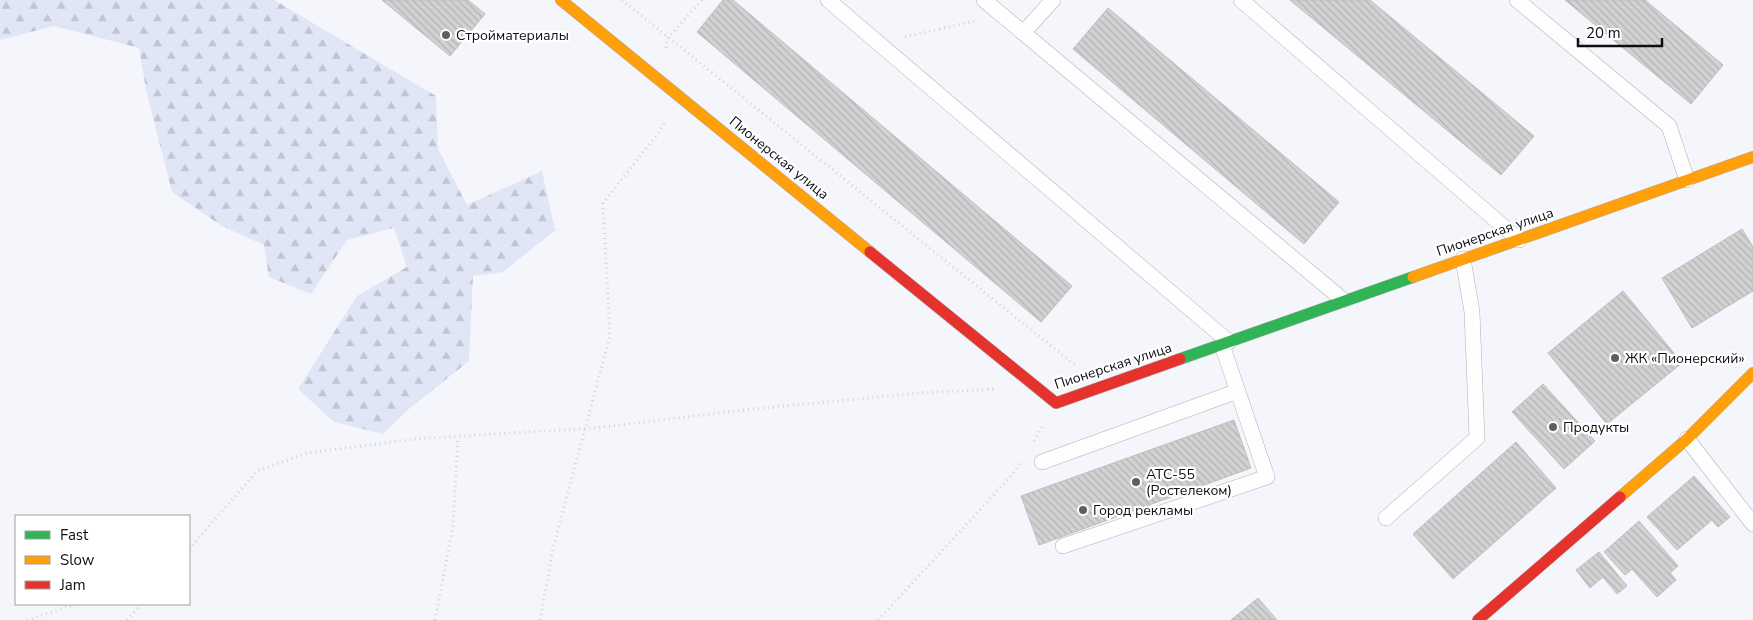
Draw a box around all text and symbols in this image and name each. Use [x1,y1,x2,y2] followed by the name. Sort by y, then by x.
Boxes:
[1578,15,1662,47] scale bar
[1586,23,1621,43] text: 20 m
[456,26,569,45] place label: Стройматериалы
[440,29,452,41] marker: Стройматериалы
[725,112,833,204] street label: Пионерская улица
[1434,203,1556,261] street label: Пионерская улица
[1052,338,1174,394] street label: Пионерская улица
[1625,349,1745,368] place label: ЖК «Пионерский»
[1609,352,1621,364] marker: ЖК «Пионерский»
[1563,418,1629,437] place label: Продукты
[1547,421,1559,433] marker: Продукты
[1146,465,1232,500] place label: АТС-55 (Ростелеком)
[1130,476,1142,488] marker: АТС-55 (Ростелеком)
[1093,501,1193,520] place label: Город рекламы
[1077,504,1089,516] marker: Город рекламы
[15,515,190,605] legend
[60,525,89,545] text: Fast
[60,550,95,570] text: Slow
[59,575,86,595] text: Jam

